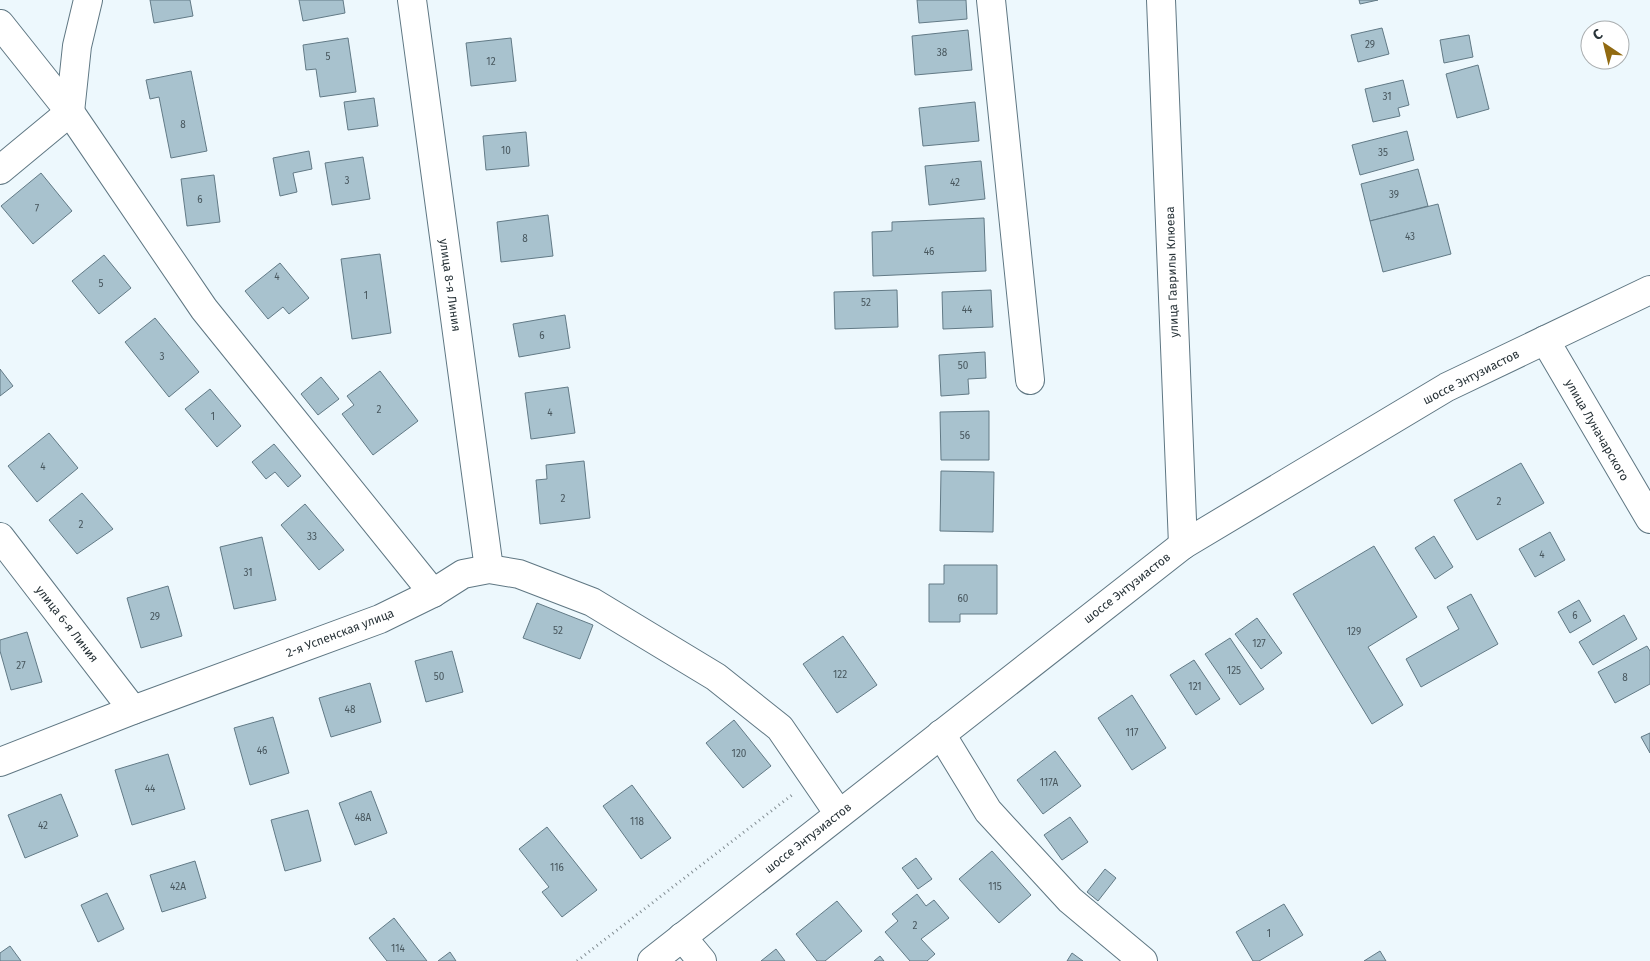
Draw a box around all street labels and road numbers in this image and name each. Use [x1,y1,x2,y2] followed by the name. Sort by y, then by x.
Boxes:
[1163,206,1181,338] street label: улица Гаврилы Клюева
[437,238,463,332] street label: улица 8-я Линия
[1420,347,1522,407] street label: шоссе Энтузиастов
[1562,377,1632,483] street label: улица Луначарского
[1081,550,1173,626] street label: шоссе Энтузиастов
[33,583,101,665] street label: улица 6-я Линия
[284,606,396,660] street label: 2-я Успенская улица
[762,800,854,876] street label: шоссе Энтузиастов

